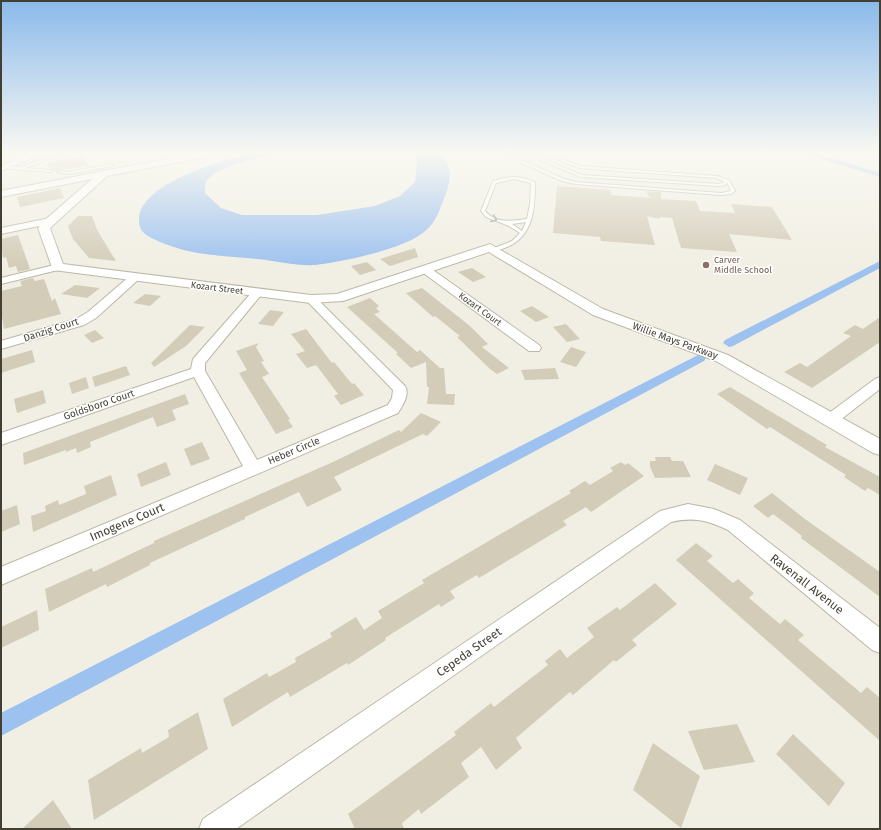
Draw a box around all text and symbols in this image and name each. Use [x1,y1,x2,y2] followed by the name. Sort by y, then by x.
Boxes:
[491,214,498,222] one-way arrow
[714,255,772,275] place label: Carver Middle School
[701,260,711,270] marker: Carver Middle School
[190,280,244,296] street label: Kozart Street
[457,290,504,328] street label: Kozart Court
[22,315,80,345] street label: Danzig Court
[631,320,719,362] street label: Willie Mays Parkway
[62,387,136,423] street label: Goldsboro Court
[266,435,322,467] street label: Heber Circle
[88,500,167,544] street label: Imogene Court
[767,551,847,617] street label: Ravenall Avenue
[434,624,505,680] street label: Cepeda Street

